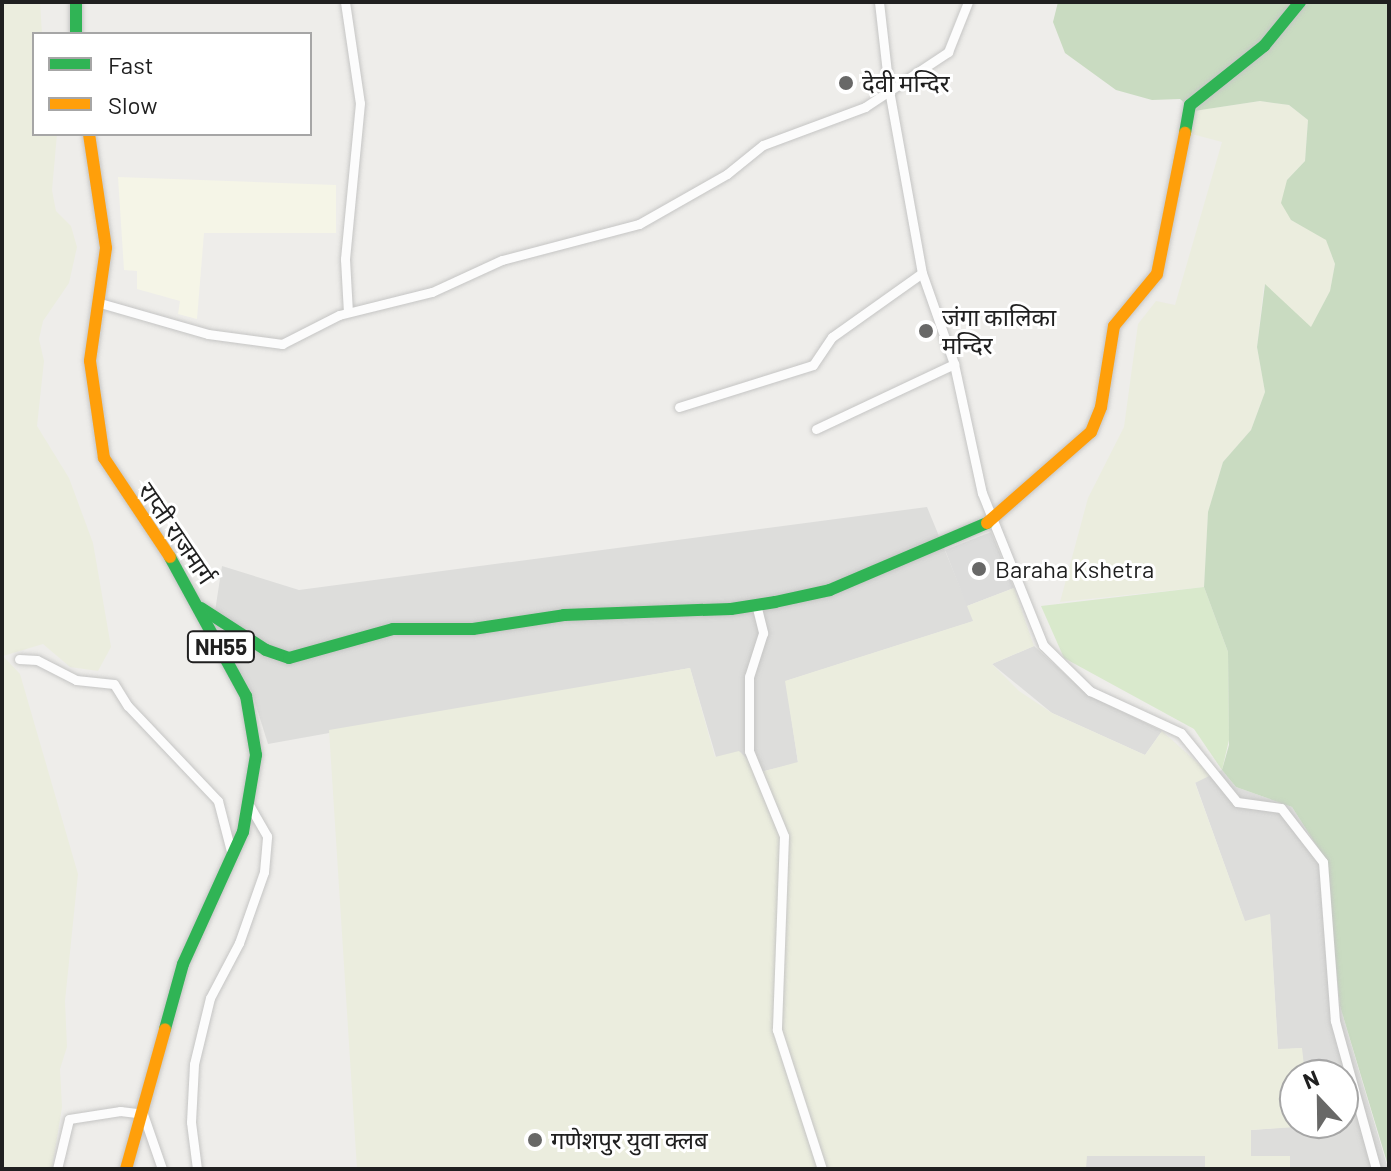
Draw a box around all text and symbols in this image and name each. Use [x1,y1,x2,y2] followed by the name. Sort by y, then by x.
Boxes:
[32,32,312,136] legend
[108,50,153,79] text: Fast
[862,69,950,97] place label: देवी मन्दिर
[837,74,855,92] marker: देवी मन्दिर
[108,90,157,119] text: Slow
[942,303,1056,359] place label: जंगा कालिका मन्दिर
[917,322,935,340] marker: जंगा कालिका मन्दिर
[133,477,221,589] street label: राप्ती राजमार्ग
[995,555,1154,583] place label: Baraha Kshetra
[970,560,988,578] marker: Baraha Kshetra
[185,629,257,665] road number: NH55
[1279,1059,1359,1139] north arrow
[1299,1064,1322,1093] text: N
[551,1126,708,1154] place label: गणेशपुर युवा क्लब
[526,1131,544,1149] marker: गणेशपुर युवा क्लब

